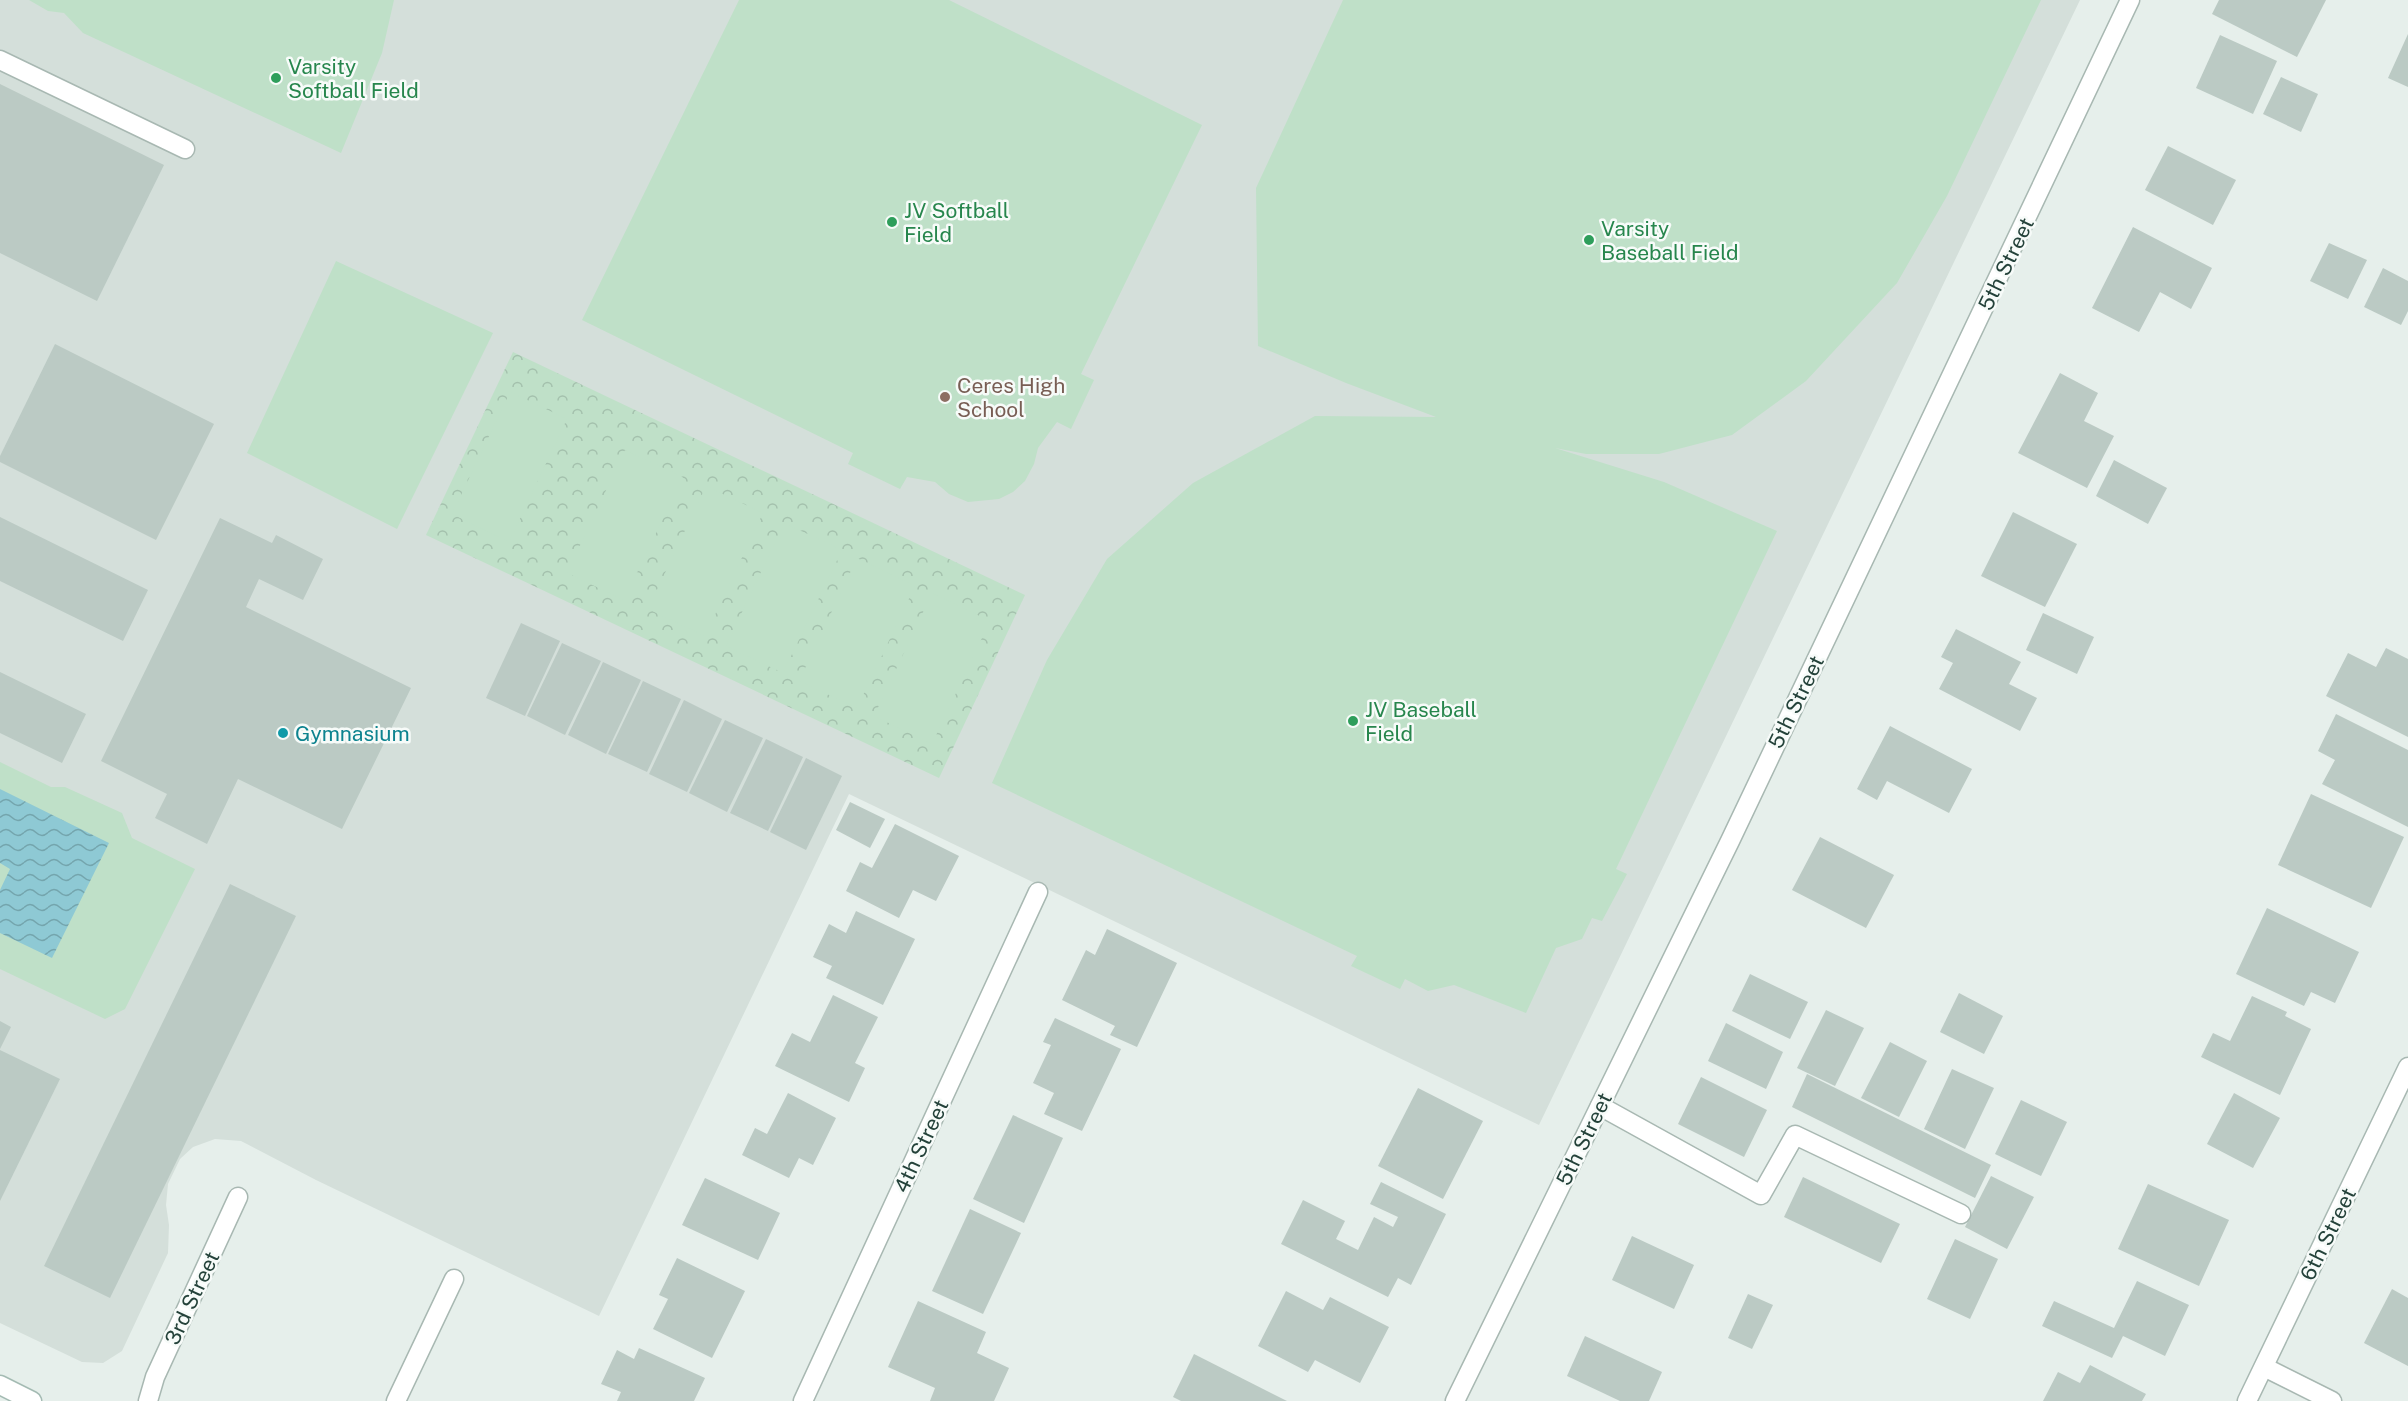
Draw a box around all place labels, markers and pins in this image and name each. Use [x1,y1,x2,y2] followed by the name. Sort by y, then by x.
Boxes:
[288,54,419,103] place label: Varsity Softball Field
[269,71,283,85] marker: Varsity Softball Field
[904,198,1009,247] place label: JV Softball Field
[885,215,899,229] marker: JV Softball Field
[1601,216,1739,265] place label: Varsity Baseball Field
[1582,233,1596,247] marker: Varsity Baseball Field
[957,373,1065,422] place label: Ceres High School
[938,390,952,404] marker: Ceres High School
[1365,697,1477,746] place label: JV Baseball Field
[1346,714,1360,728] marker: JV Baseball Field
[295,721,410,746] place label: Gymnasium
[276,726,290,740] marker: Gymnasium

